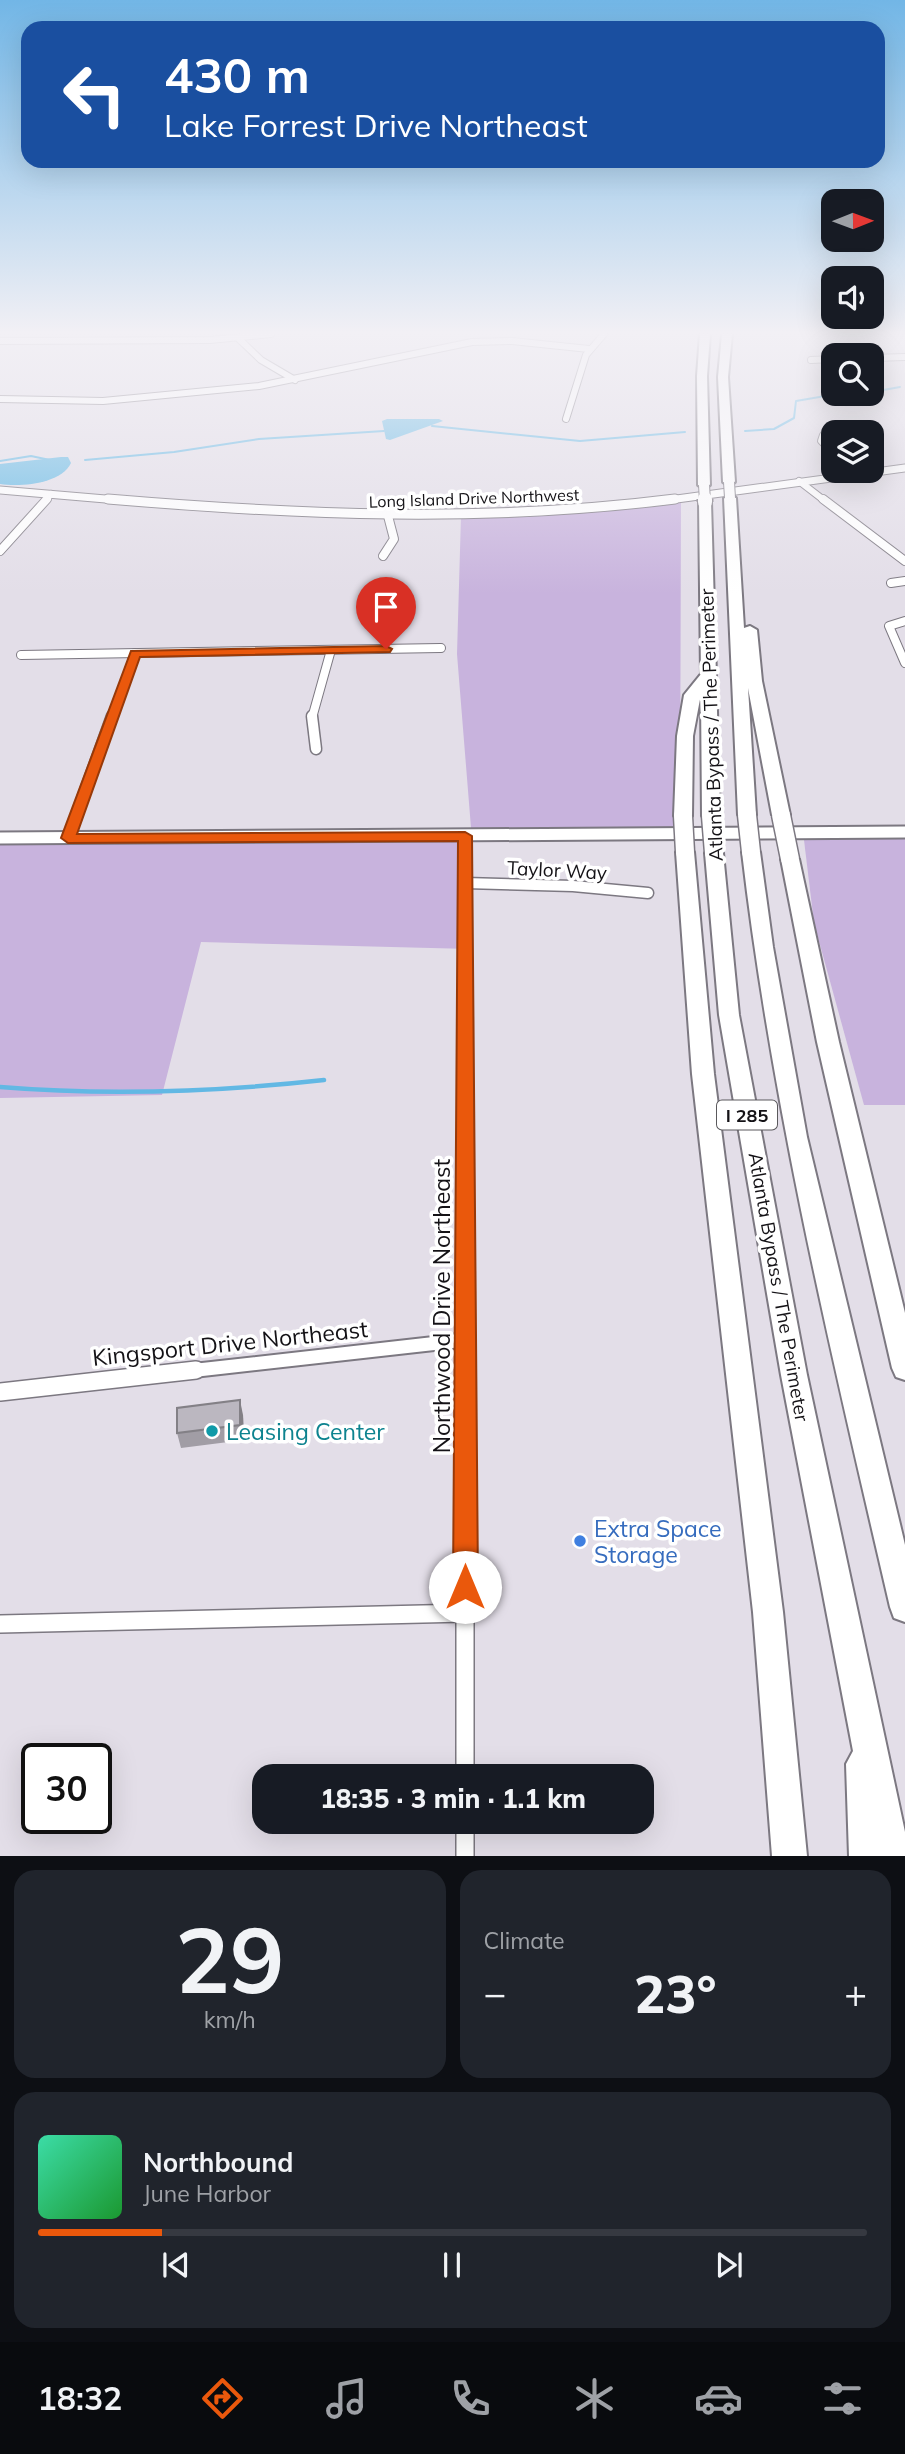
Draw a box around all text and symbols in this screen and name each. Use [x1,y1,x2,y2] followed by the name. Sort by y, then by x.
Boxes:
[164,44,310,105] text: 430 m
[49,49,140,140] icon: left
[164,105,588,145] text: Lake Forrest Drive Northeast
[821,189,884,252] north arrow
[821,189,884,483] map controls
[821,266,884,329] button: sound
[821,343,884,406] button: search
[821,420,884,483] button: layers
[368,484,580,512] street label: Long Island Drive Northwest
[356,577,416,649] pin
[367,588,405,626] icon: arrive
[694,588,728,862] street label: Atlanta Bypass / The Perimeter
[506,855,608,885] street label: Taylor Way
[717,1100,777,1130] road number: I 285
[743,1151,815,1424] street label: Atlanta Bypass / The Perimeter
[427,1159,456,1453] street label: Northwood Drive Northeast
[91,1314,369,1372] street label: Kingsport Drive Northeast
[226,1417,385,1446] place label: Leasing Center
[204,1423,220,1439] marker: Leasing Center
[594,1514,722,1569] place label: Extra Space Storage
[572,1533,588,1549] marker: Extra Space Storage
[428,1550,502,1624] position arrow
[21,1743,112,1834] speed limit sign: 30
[320,1782,586,1815] text: 18:35 · 3 min · 1.1 km
[175,1902,284,2016] text: 29
[484,1926,565,1955] text: Climate
[634,1961,716,2026] text: 23°
[484,1969,506,2017] text: −
[844,1969,867,2017] text: +
[204,2005,256,2034] text: km/h
[143,2146,293,2179] text: Northbound
[143,2179,271,2208] text: June Harbor
[157,2246,195,2284] icon: previous
[433,2246,471,2284] icon: pause
[710,2246,748,2284] icon: next
[198,2374,247,2423] icon: directions
[322,2374,371,2423] icon: music
[446,2374,495,2423] icon: phone
[570,2374,619,2423] icon: climate
[694,2374,743,2423] icon: car
[818,2374,867,2423] icon: filters
[38,2378,122,2418] text: 18:32

